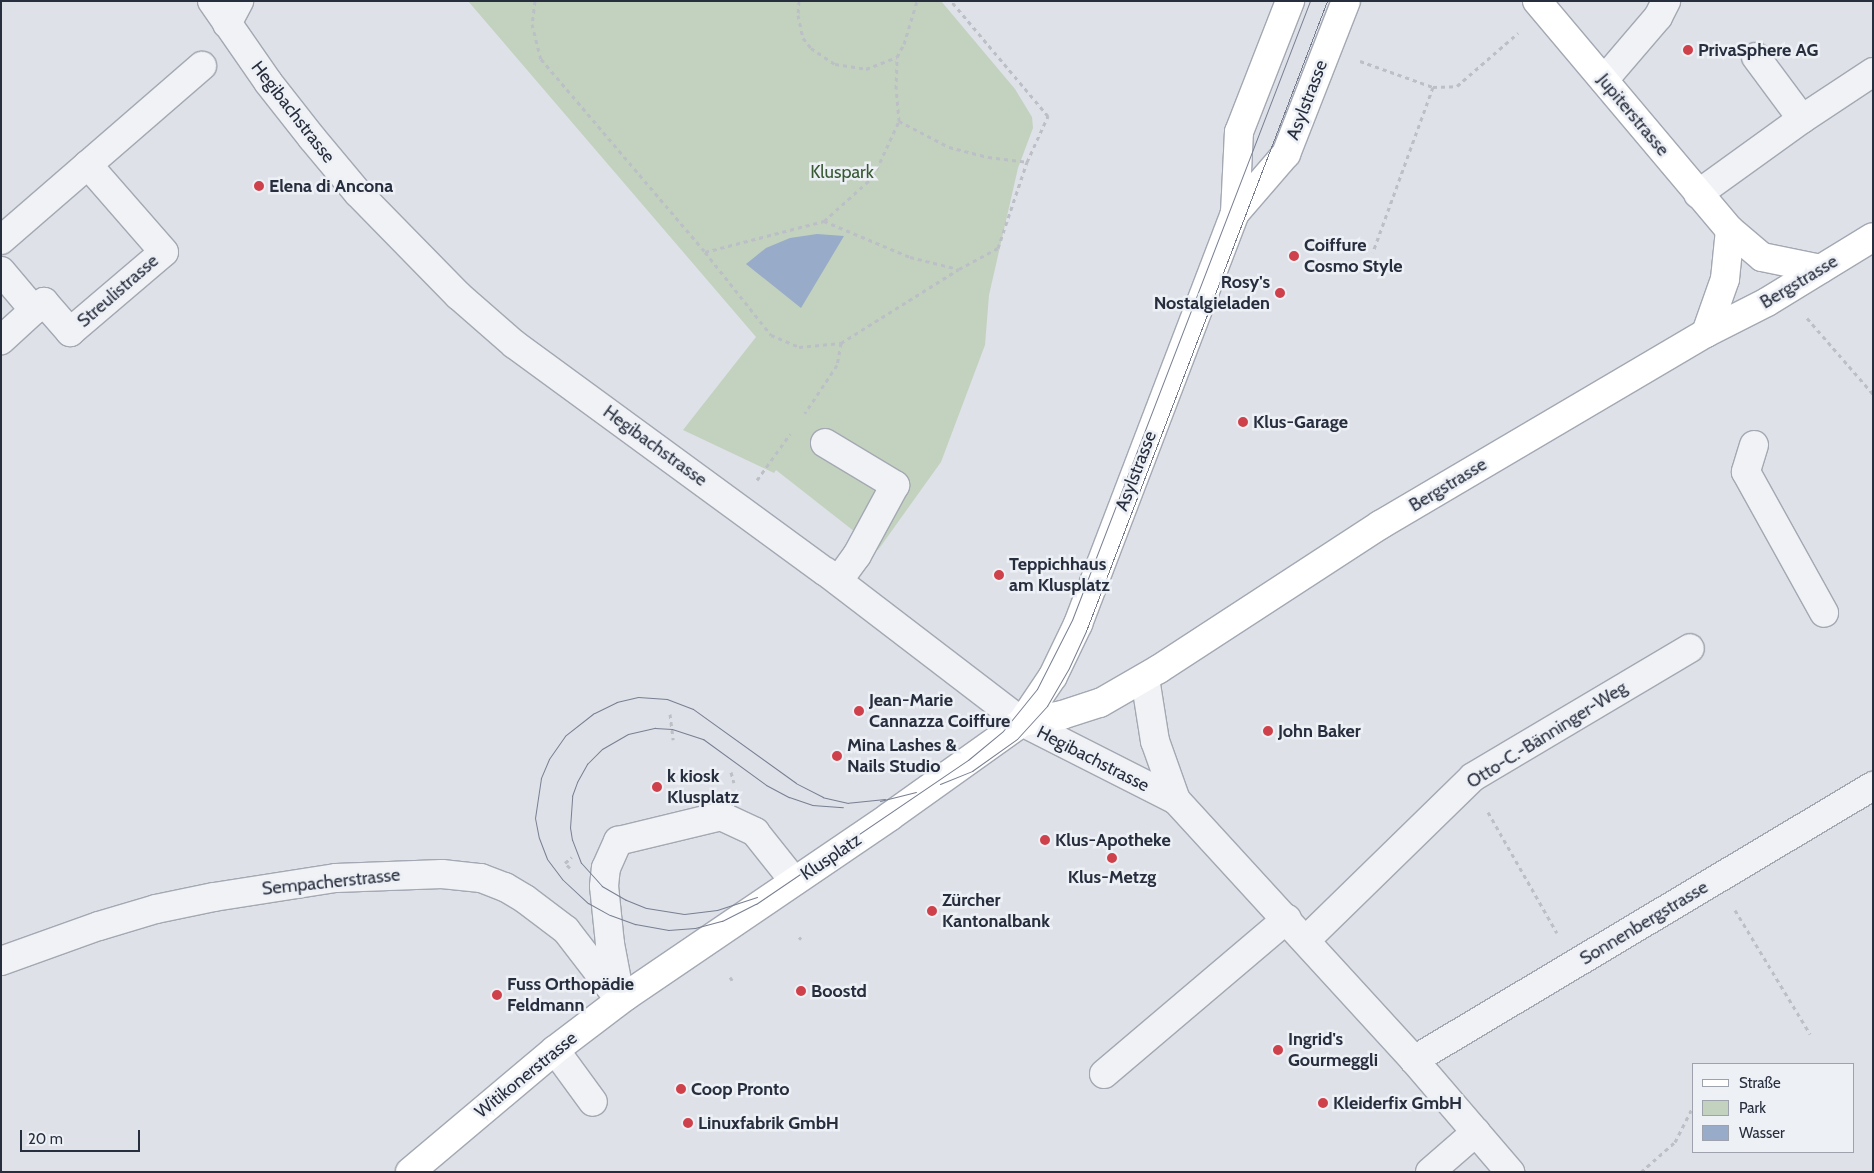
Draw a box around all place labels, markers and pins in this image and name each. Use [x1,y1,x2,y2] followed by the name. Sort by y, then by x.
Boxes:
[1698,39,1818,61] place label: PrivaSphere AG
[1682,44,1694,56] marker: PrivaSphere AG
[269,175,393,197] place label: Elena di Ancona
[253,180,265,192] marker: Elena di Ancona
[1304,235,1403,278] place label: Coiffure Cosmo Style
[1288,250,1300,262] marker: Coiffure Cosmo Style
[1154,272,1270,314] place label: Rosy's Nostalgieladen
[1274,287,1286,299] marker: Rosy's Nostalgieladen
[1253,411,1348,433] place label: Klus-Garage
[1237,416,1249,428] marker: Klus-Garage
[1009,554,1110,596] place label: Teppichhaus am Klusplatz
[993,569,1005,581] marker: Teppichhaus am Klusplatz
[869,690,1010,732] place label: Jean-Marie Cannazza Coiffure
[853,705,865,717] marker: Jean-Marie Cannazza Coiffure
[1278,720,1361,742] place label: John Baker
[1262,725,1274,737] marker: John Baker
[847,735,957,778] place label: Mina Lashes & Nails Studio
[831,750,843,762] marker: Mina Lashes & Nails Studio
[667,766,739,809] place label: k kiosk Klusplatz
[651,781,663,793] marker: k kiosk Klusplatz
[1055,829,1171,851] place label: Klus-Apotheke
[1039,834,1051,846] marker: Klus-Apotheke
[1106,852,1118,864] marker: Klus-Metzg
[1068,866,1156,888] place label: Klus-Metzg
[942,890,1050,932] place label: Zürcher Kantonalbank
[926,905,938,917] marker: Zürcher Kantonalbank
[507,974,634,1016] place label: Fuss Orthopädie Feldmann
[811,980,867,1002] place label: Boostd
[795,985,807,997] marker: Boostd
[491,989,503,1001] marker: Fuss Orthopädie Feldmann
[1288,1029,1378,1072] place label: Ingrid's Gourmeggli
[1272,1044,1284,1056] marker: Ingrid's Gourmeggli
[691,1078,790,1100] place label: Coop Pronto
[675,1083,687,1095] marker: Coop Pronto
[1333,1092,1462,1114] place label: Kleiderfix GmbH
[1317,1097,1329,1109] marker: Kleiderfix GmbH
[698,1112,839,1134] place label: Linuxfabrik GmbH
[682,1117,694,1129] marker: Linuxfabrik GmbH

